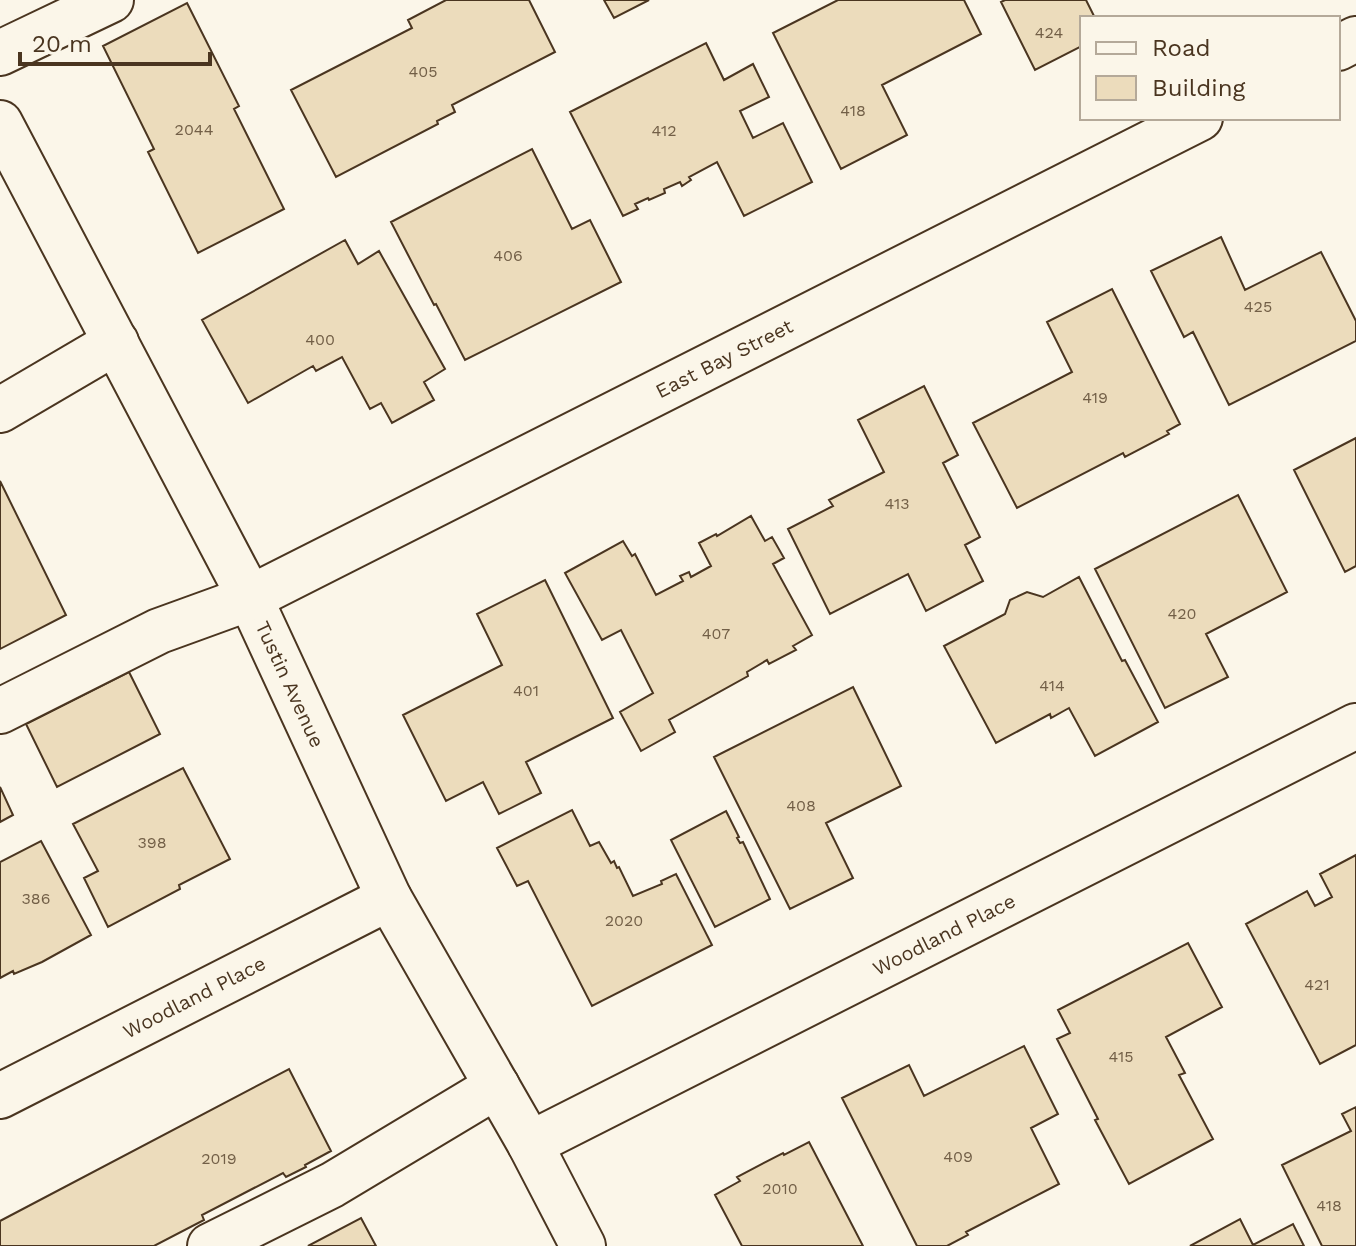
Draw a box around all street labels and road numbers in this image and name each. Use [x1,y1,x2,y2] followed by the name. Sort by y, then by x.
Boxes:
[652,314,797,403] street label: East Bay Street
[250,617,330,751] street label: Tustin Avenue
[869,888,1019,981] street label: Woodland Place
[119,951,270,1043] street label: Woodland Place

